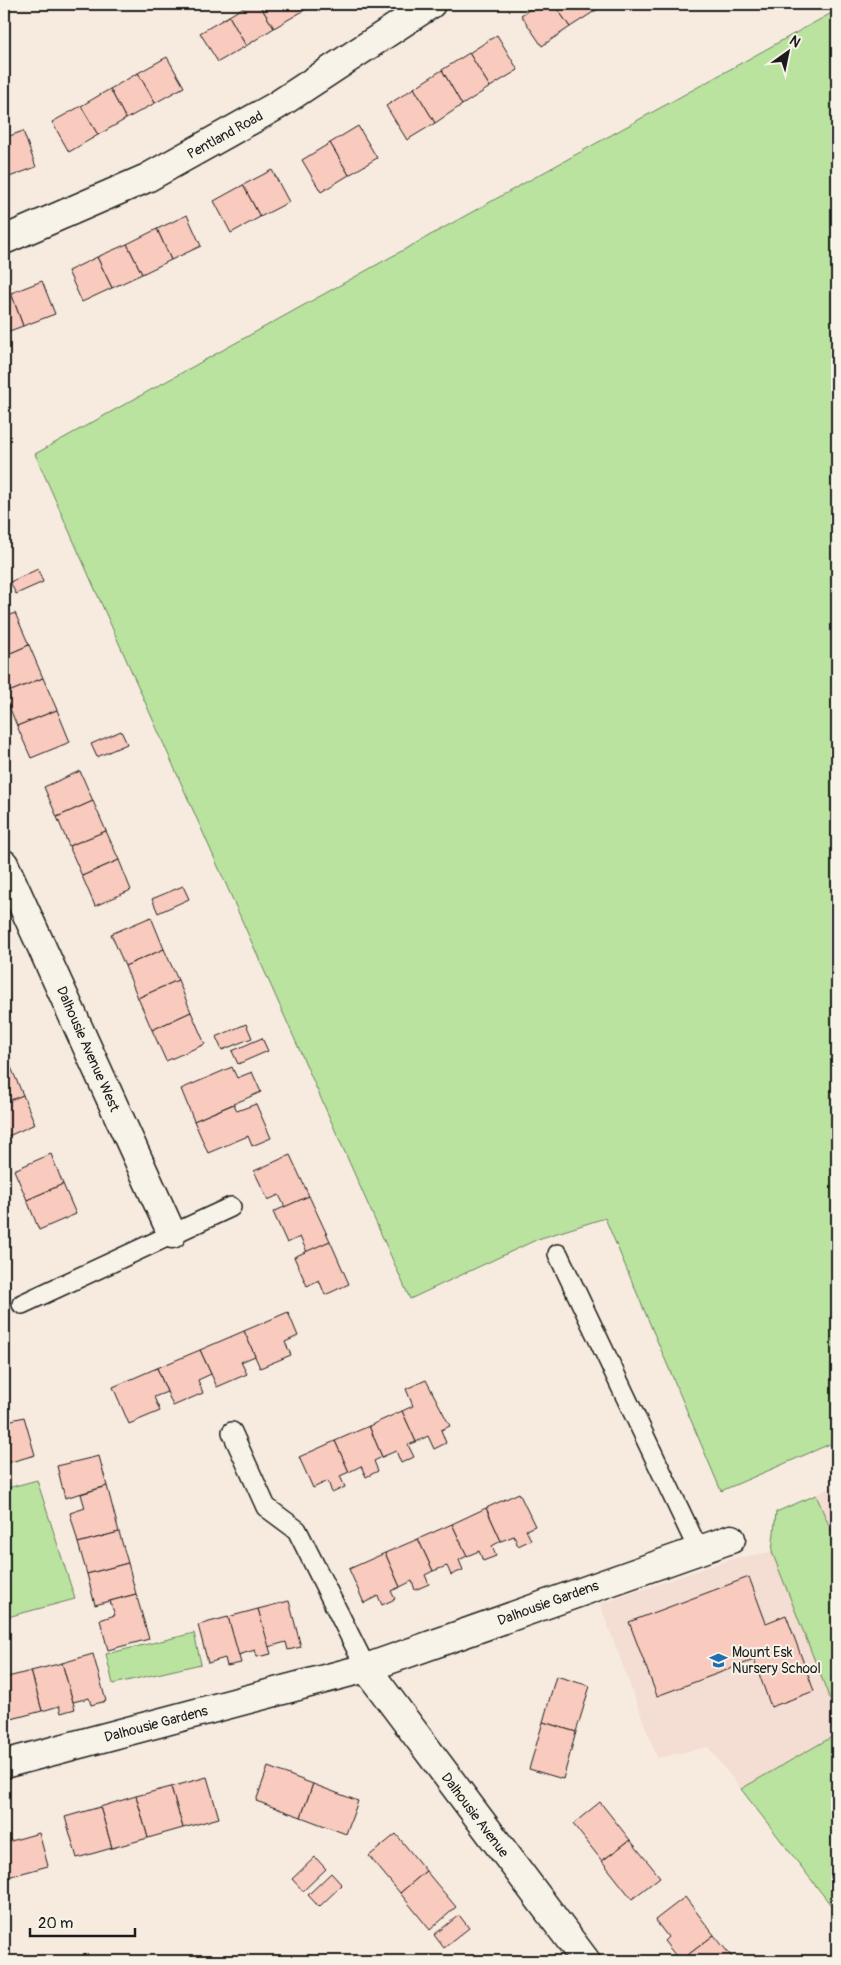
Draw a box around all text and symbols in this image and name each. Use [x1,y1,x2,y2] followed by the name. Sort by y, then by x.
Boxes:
[764,28,814,78] north arrow
[786,32,803,51] text: N
[184,107,266,163] street label: Pentland Road
[53,984,123,1115] street label: Dalhousie Avenue West
[495,1577,602,1629] street label: Dalhousie Gardens
[732,1644,821,1677] place label: Mount Esk Nursery School
[708,1650,728,1670] school or university icon: Mount Esk Nursery School
[102,1702,210,1746] street label: Dalhousie Gardens
[438,1769,512,1861] street label: Dalhousie Avenue
[30,1905,135,1937] scale bar
[38,1914,73,1933] text: 20 m

